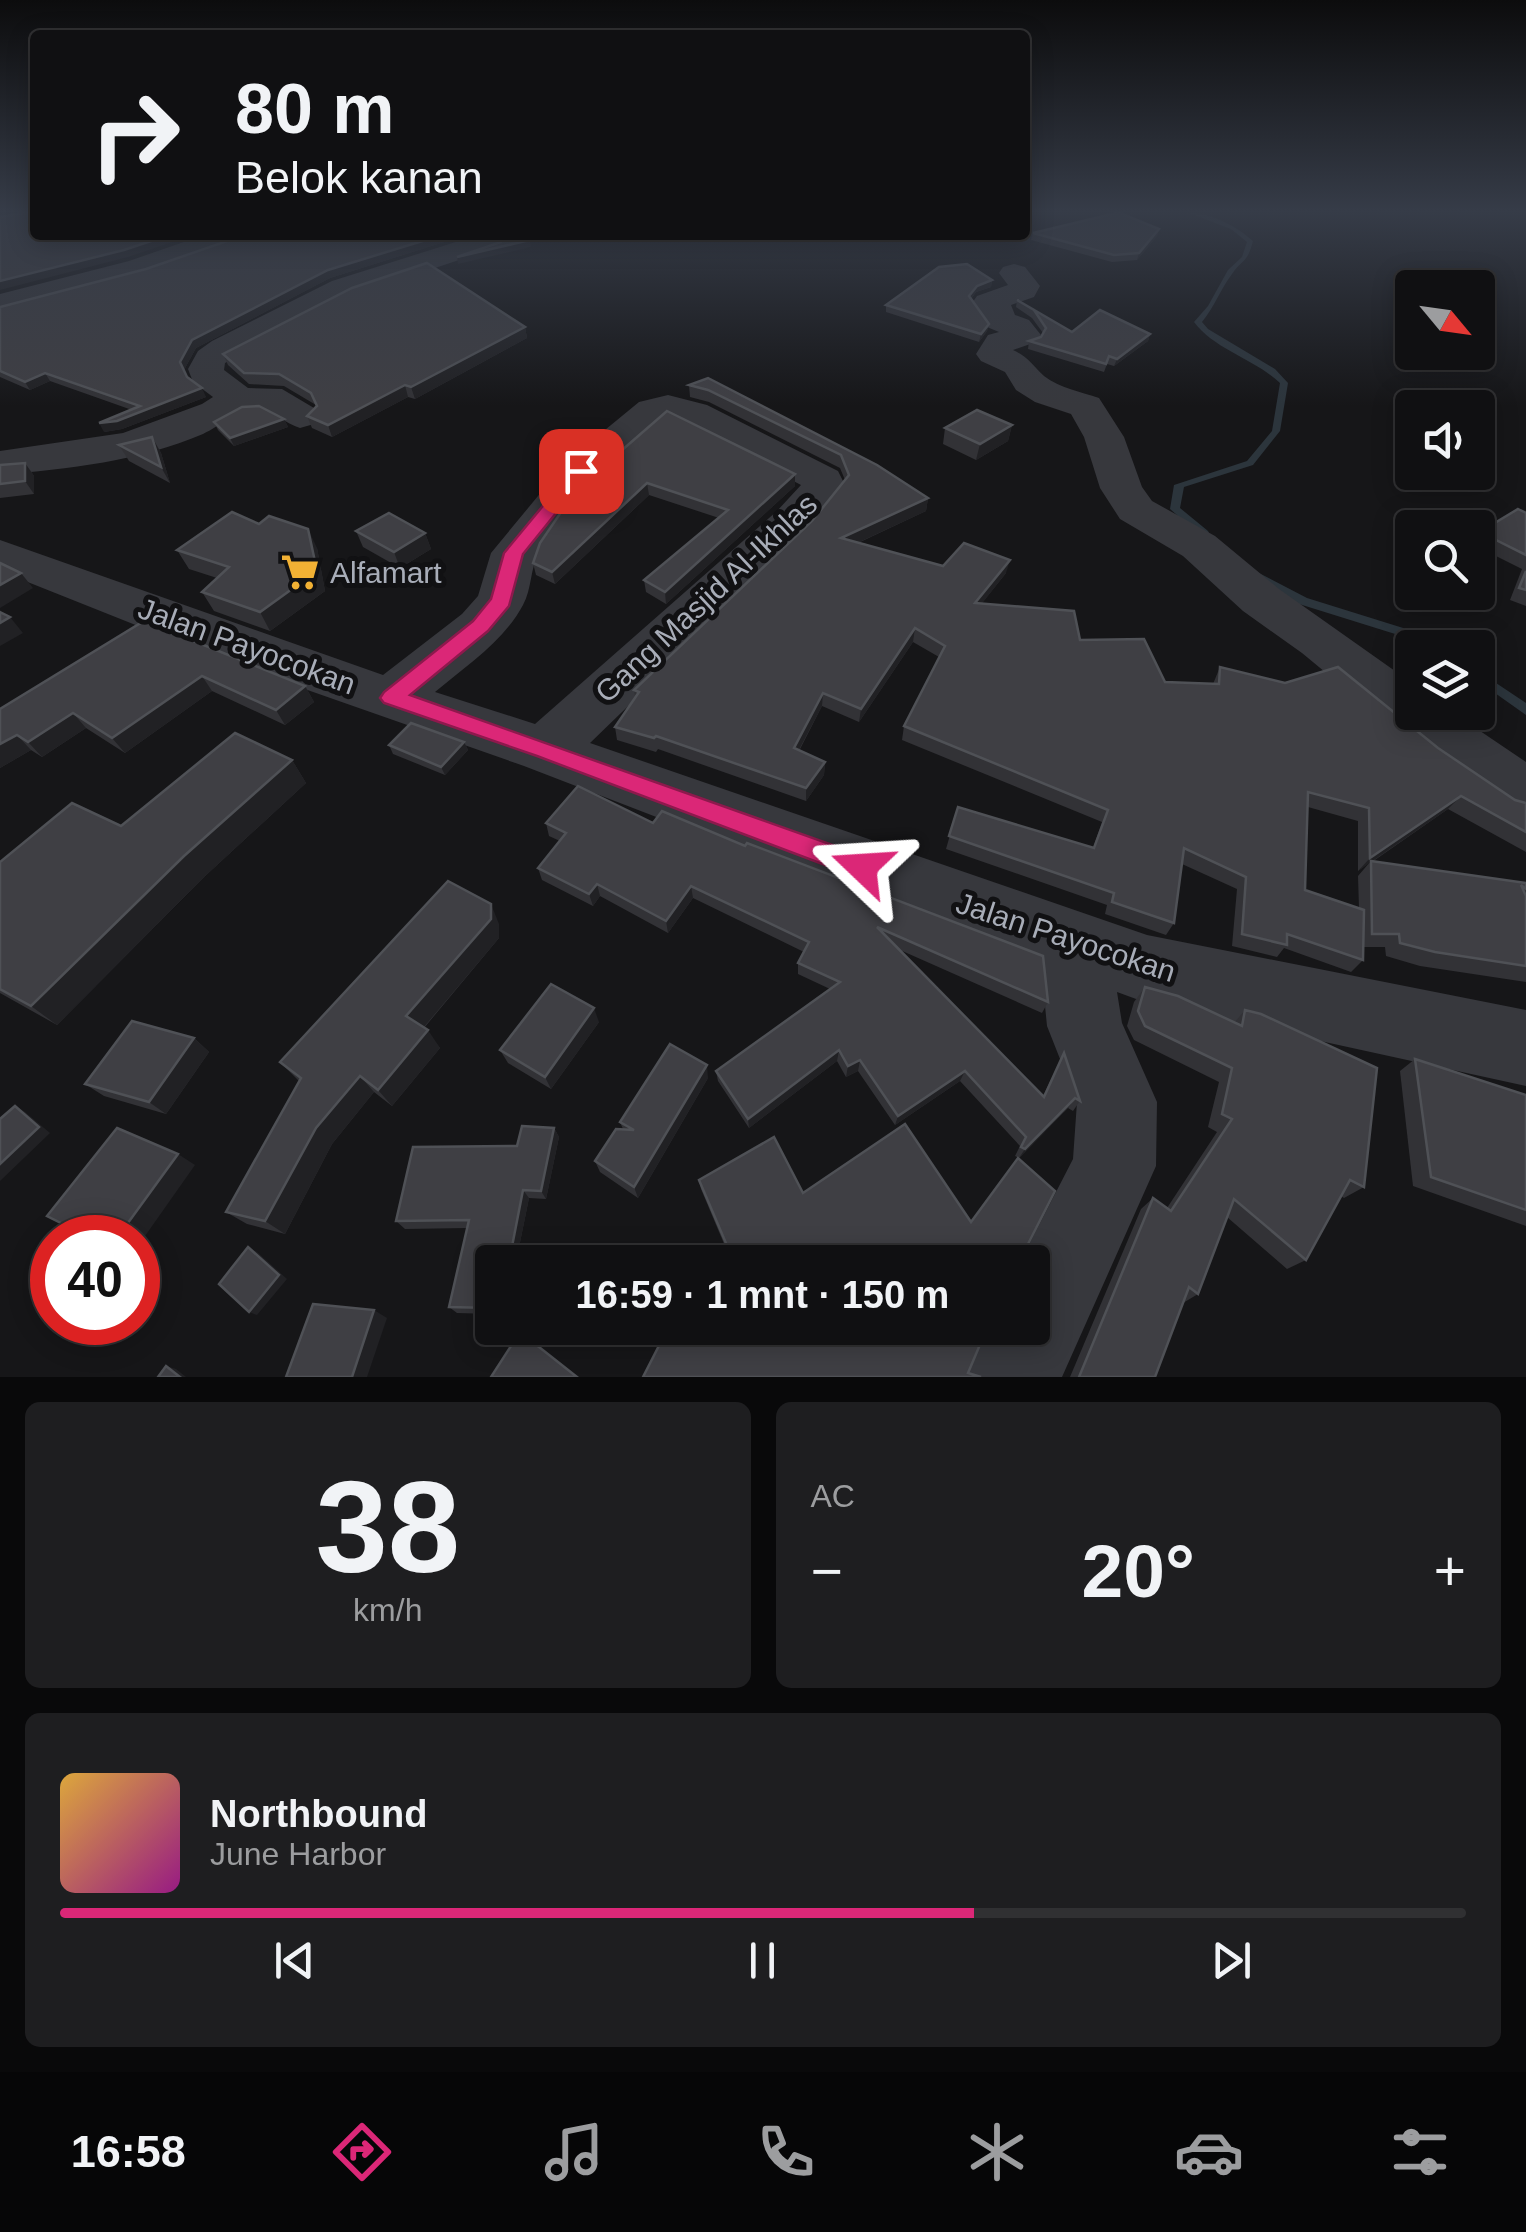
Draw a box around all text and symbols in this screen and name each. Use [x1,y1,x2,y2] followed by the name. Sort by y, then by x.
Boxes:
[70,70,200,200] icon: right
[235,70,395,148] text: 80 m
[235,152,483,203] text: Belok kanan
[1395,270,1495,370] north arrow
[1395,270,1495,730] map controls
[1395,390,1495,490] button: sound
[539,429,624,514] pin
[554,444,609,499] icon: arrive
[589,487,823,709] street label: Gang Masjid Al-Ikhlas
[1395,510,1495,610] button: search
[279,551,321,593] supermarket icon: Alfamart
[330,556,442,589] place label: Alfamart
[134,591,360,701] street label: Jalan Payocokan
[1395,630,1495,730] button: layers
[810,815,914,919] position arrow
[952,886,1180,988] street label: Jalan Payocokan
[30,1215,160,1345] speed limit sign: 40
[576,1274,949,1316] text: 16:59 · 1 mnt · 150 m
[315,1454,460,1600] text: 38
[811,1478,855,1514] text: AC
[1082,1529,1195,1613] text: 20°
[811,1540,843,1602] text: −
[1434,1540,1466,1602] text: +
[353,1592,422,1628] text: km/h
[210,1793,427,1835] text: Northbound
[210,1836,386,1872] text: June Harbor
[267,1933,322,1988] icon: previous
[735,1933,790,1988] icon: pause
[1204,1933,1259,1988] icon: next
[327,2117,397,2187] icon: directions
[539,2117,609,2187] icon: music
[751,2117,821,2187] icon: phone
[962,2117,1032,2187] icon: climate
[1174,2117,1244,2187] icon: car
[1385,2117,1455,2187] icon: filters
[71,2126,186,2177] text: 16:58

